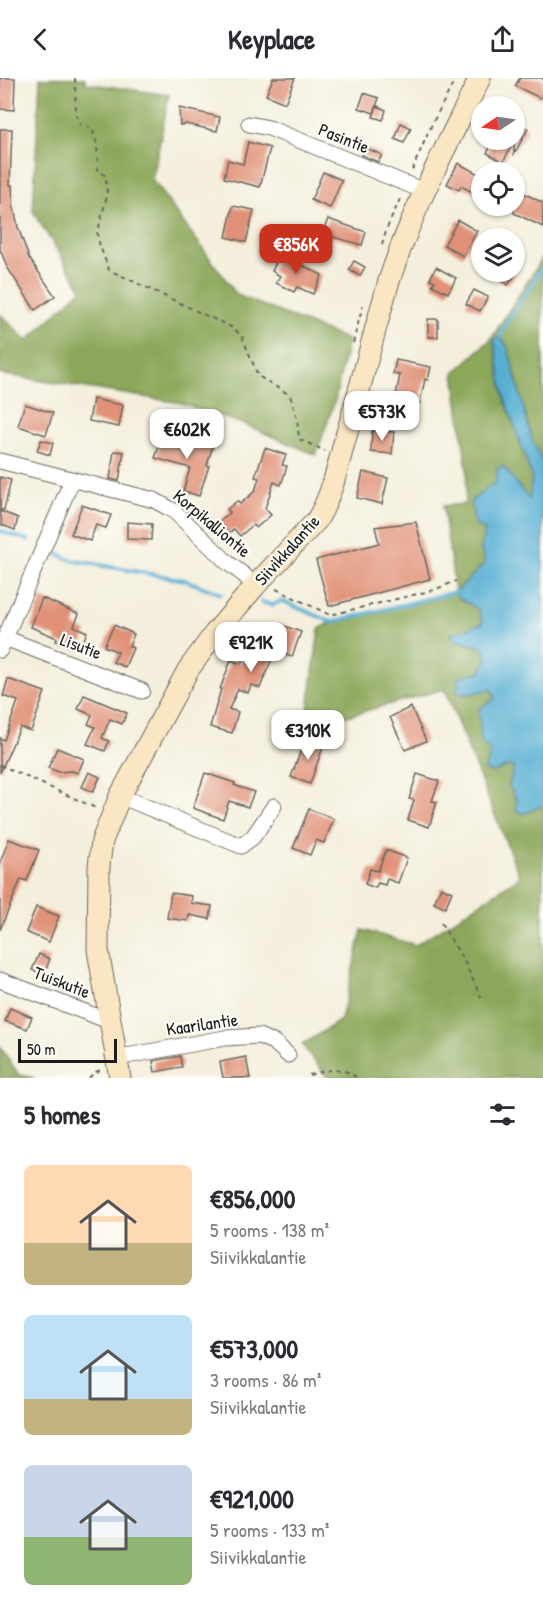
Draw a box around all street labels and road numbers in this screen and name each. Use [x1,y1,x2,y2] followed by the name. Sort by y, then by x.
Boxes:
[315,117,373,159] street label: Pasintie
[168,483,256,563] street label: Korpikalliontie
[249,509,325,591] street label: Siivikkalantie
[57,627,105,665] street label: Lisutie
[30,960,94,1004] street label: Tuiskutie
[165,1007,239,1041] street label: Kaarilantie

